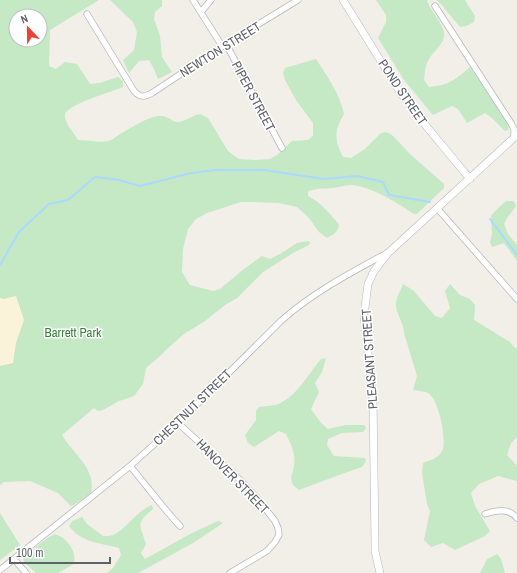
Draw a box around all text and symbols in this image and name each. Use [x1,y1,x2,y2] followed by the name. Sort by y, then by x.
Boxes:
[8,8,48,48] north arrow
[19,11,30,26] text: N
[177,18,264,81] street label: NEWTON STREET
[374,56,431,129] street label: POND STREET
[228,58,279,135] street label: PIPER STREET
[357,308,381,410] street label: PLEASANT STREET
[45,324,102,341] park label: Barrett Park
[149,365,236,449] street label: CHESTNUT STREET
[193,435,273,518] street label: HANOVER STREET
[10,539,110,565] scale bar
[16,545,43,561] text: 100 m

